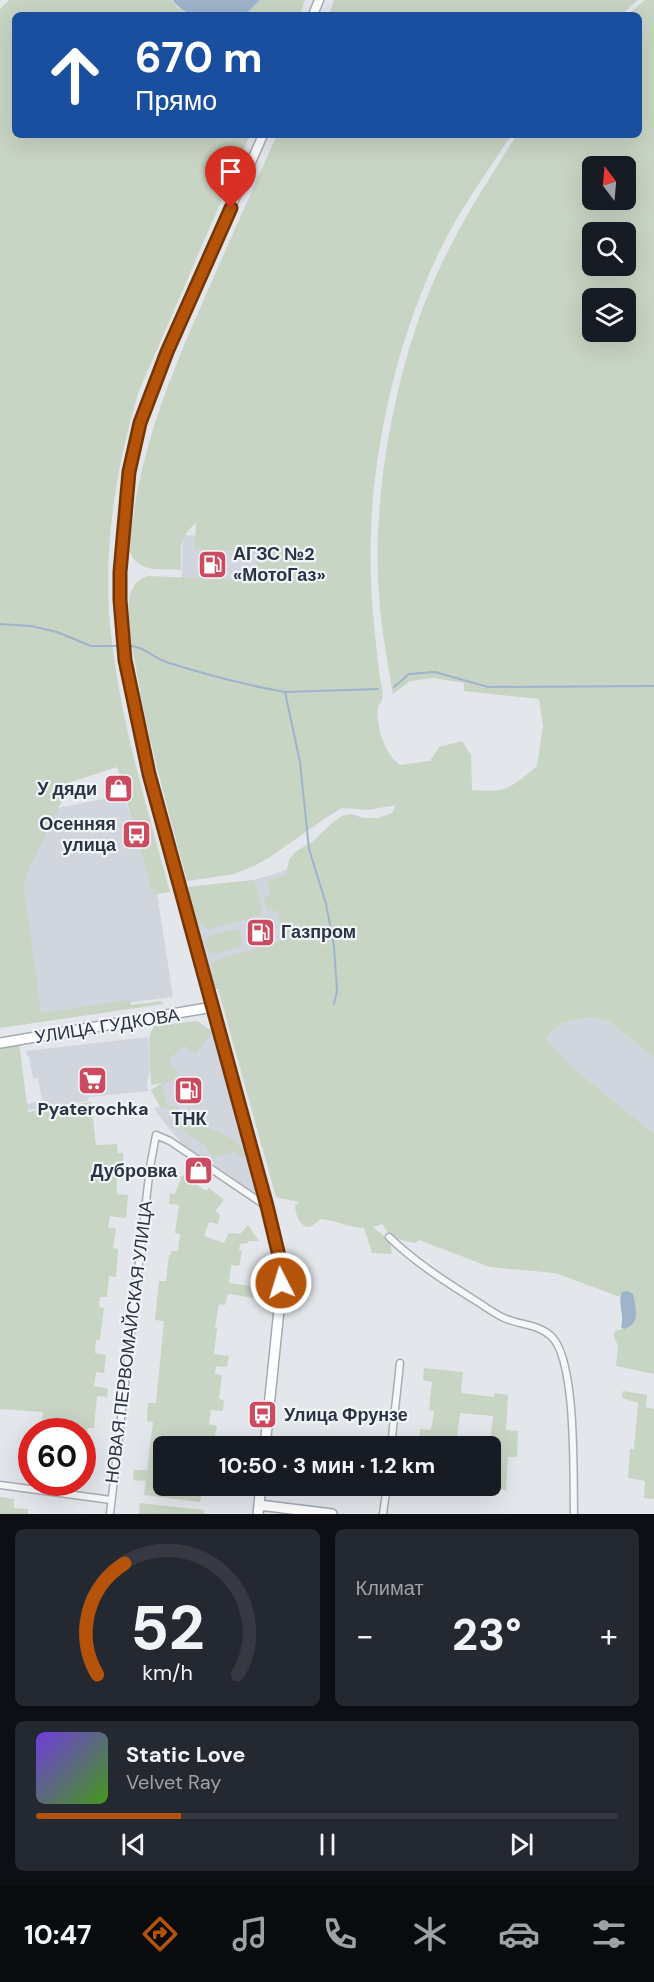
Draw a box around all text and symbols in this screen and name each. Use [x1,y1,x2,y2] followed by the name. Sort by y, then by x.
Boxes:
[135,30,262,85] text: 670 m
[36,36,114,114] icon: ahead
[135,83,217,118] text: Прямо
[205,146,256,208] pin
[214,155,247,188] icon: arrive
[582,156,636,210] north arrow
[582,156,636,342] map controls
[582,222,636,276] button: search
[582,288,636,342] button: layers
[233,542,326,587] place label: АГЗС №2 «МотоГаз»
[196,548,228,580] fuel station icon: АГЗС №2 «МотоГаз»
[102,773,134,805] shop icon: У дяди
[37,777,97,801] place label: У дяди
[39,812,117,857] place label: Осенняя улица
[121,818,153,850] bus stop icon: Осенняя улица
[244,916,276,948] fuel station icon: Газпром
[281,920,356,944] place label: Газпром
[33,1003,181,1049] street label: УЛИЦА ГУДКОВА
[77,1064,109,1096] supermarket icon: Pyaterochka
[173,1074,205,1106] fuel station icon: ТНК
[38,1097,148,1121] place label: Pyaterochka
[172,1107,208,1131] place label: ТНК
[182,1155,214,1187] shop icon: Дубровка
[91,1159,178,1183] place label: Дубровка
[100,1199,158,1485] street label: НОВАЯ ПЕРВОМАЙСКАЯ УЛИЦА
[249,1251,313,1315] position arrow
[247,1399,279,1431] bus stop icon: Улица Фрунзе
[284,1403,408,1427] place label: Улица Фрунзе
[18,1418,96,1496] speed limit sign: 60
[219,1451,435,1480] text: 10:50 · 3 мин · 1.2 km
[356,1575,424,1601] text: Климат
[130,1587,204,1668] text: 52
[452,1605,521,1664] text: 23°
[356,1614,374,1657] text: −
[600,1614,618,1657] text: +
[142,1659,193,1687] text: km/h
[126,1740,246,1769] text: Static Love
[126,1769,221,1795] text: Velvet Ray
[117,1828,150,1861] icon: previous
[311,1828,344,1861] icon: pause
[505,1828,538,1861] icon: next
[139,1913,181,1955] icon: directions
[229,1913,271,1955] icon: music
[319,1913,361,1955] icon: phone
[409,1913,451,1955] icon: climate
[498,1913,540,1955] icon: car
[588,1913,630,1955] icon: filters
[24,1917,92,1952] text: 10:47

